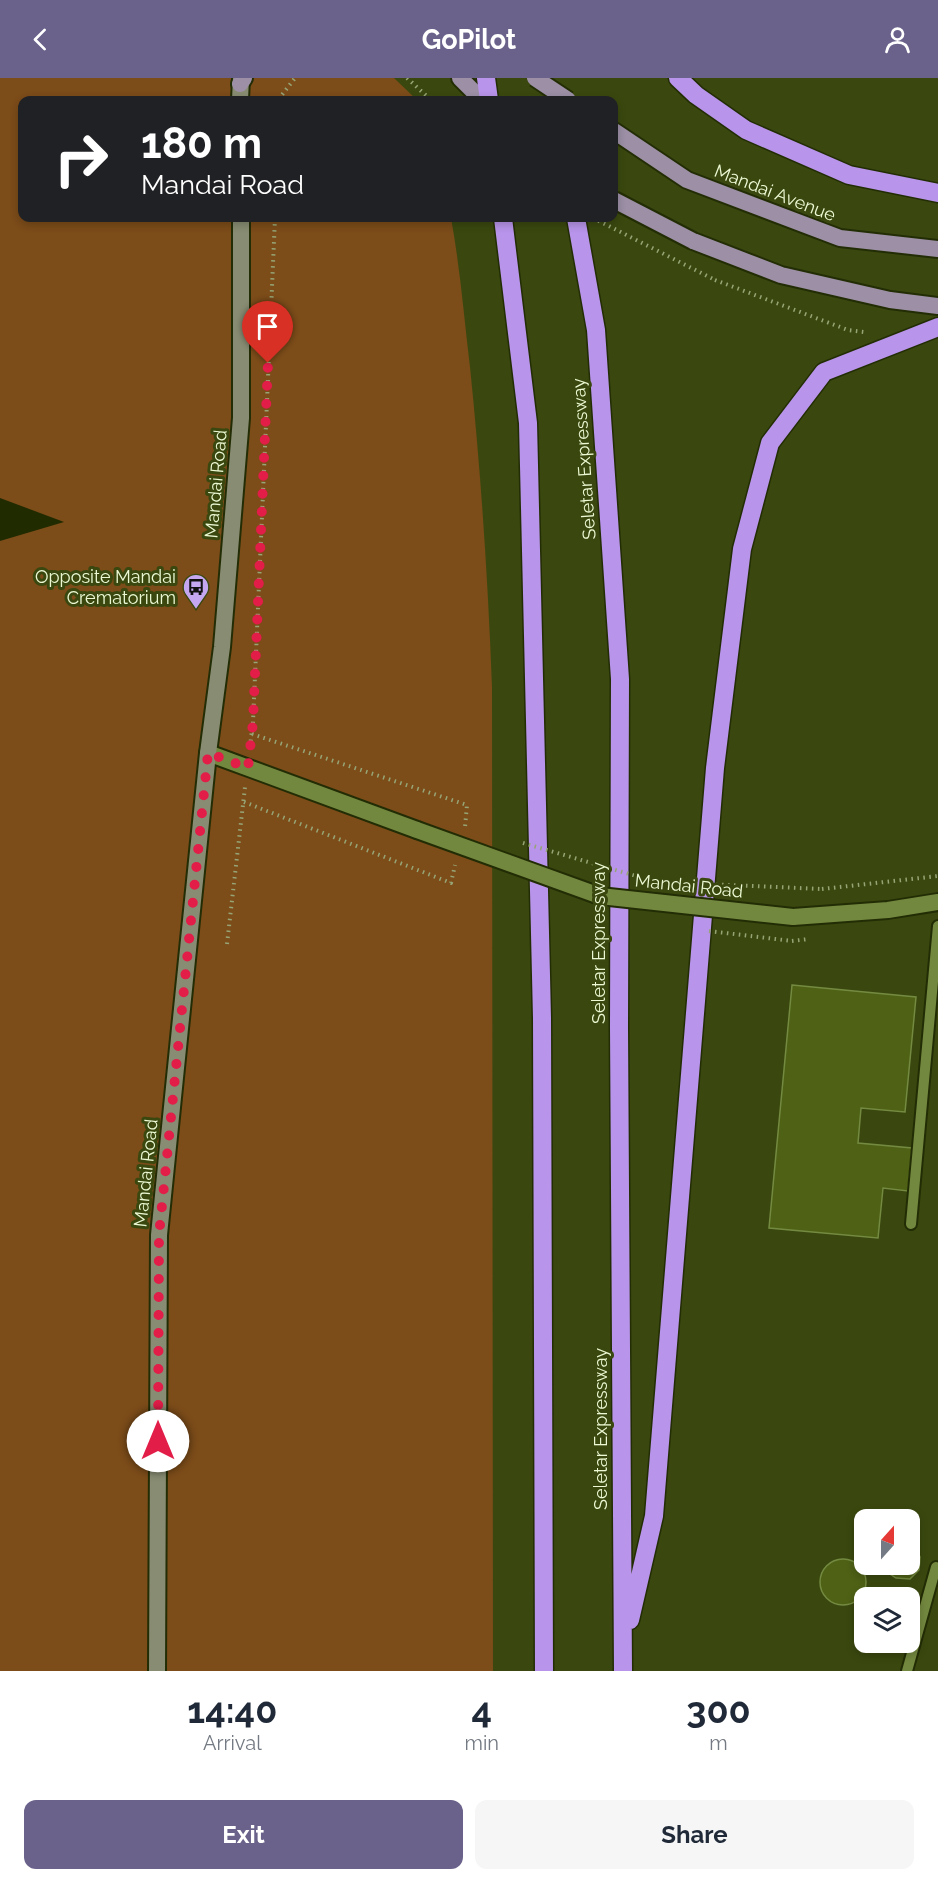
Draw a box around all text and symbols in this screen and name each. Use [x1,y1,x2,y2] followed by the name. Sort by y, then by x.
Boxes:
[24,23,57,56] icon: back
[881,23,914,56] icon: person
[422,24,516,55] text: GoPilot
[141,119,262,168] text: 180 m
[42,120,120,198] icon: right
[712,160,839,225] street label: Mandai Avenue
[141,169,304,200] text: Mandai Road
[242,301,293,363] pin
[251,310,284,343] icon: arrive
[567,377,600,540] street label: Seletar Expressway
[200,429,231,539] street label: Mandai Road
[35,566,176,608] place label: Opposite Mandai Crematorium
[181,572,211,610] bus stop icon: Opposite Mandai Crematorium
[588,862,609,1024] street label: Seletar Expressway
[634,869,744,902] street label: Mandai Road
[129,1118,162,1228] street label: Mandai Road
[590,1348,611,1510] street label: Seletar Expressway
[126,1409,190,1473] position arrow
[854,1509,920,1575] north arrow
[854,1509,920,1653] map controls
[854,1587,920,1653] button: layers
[187,1689,277,1731] text: 14:40
[472,1689,492,1731] text: 4
[686,1689,751,1731] text: 300
[203,1731,262,1755] text: Arrival
[465,1731,499,1755] text: min
[709,1731,728,1755] text: m
[24,1800,463,1869] button: Exit
[475,1800,914,1869] button: Share

